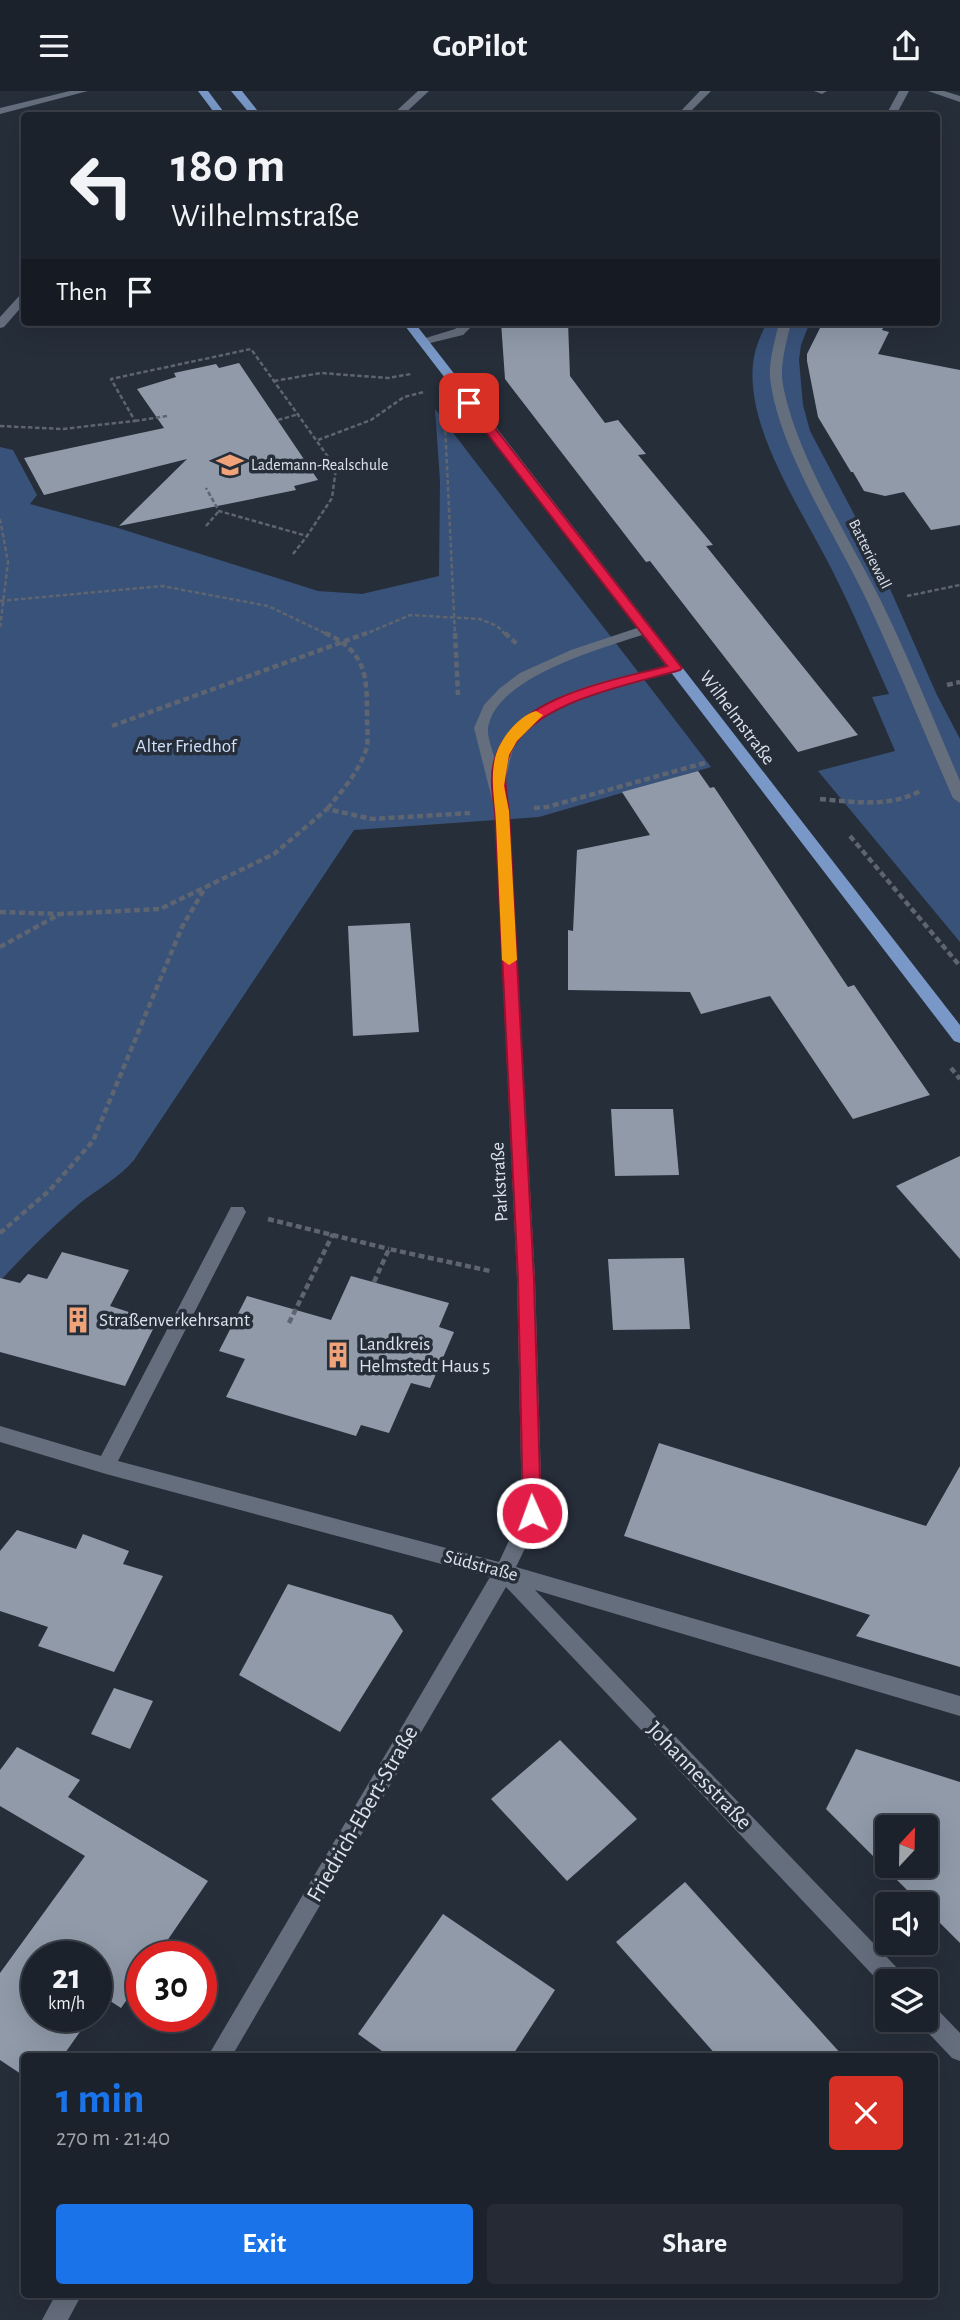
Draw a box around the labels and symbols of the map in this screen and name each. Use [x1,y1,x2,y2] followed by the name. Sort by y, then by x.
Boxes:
[439,373,499,433] pin
[215,450,245,480] school or university icon: Lademann-Realschule
[251,457,388,473] place label: Lademann-Realschule
[846,517,894,591] street label: Batteriewall
[696,668,778,768] street label: Wilhelmstraße
[136,737,238,756] park label: Alter Friedhof
[488,1142,512,1222] street label: Parkstraße
[63,1305,93,1335] building icon: Straßenverkehrsamt
[99,1311,250,1330] place label: Straßenverkehrsamt
[359,1335,490,1376] place label: Landkreis Helmstedt Haus 5
[323,1340,353,1370] building icon: Landkreis Helmstedt Haus 5
[495,1476,569,1550] position arrow
[442,1547,520,1585] street label: Südstraße
[642,1718,756,1834] street label: Johannesstraße
[303,1722,423,1906] street label: Friedrich-Ebert-Straße
[875,1815,938,1878] north arrow
[126,1941,217,2032] speed limit sign: 30

